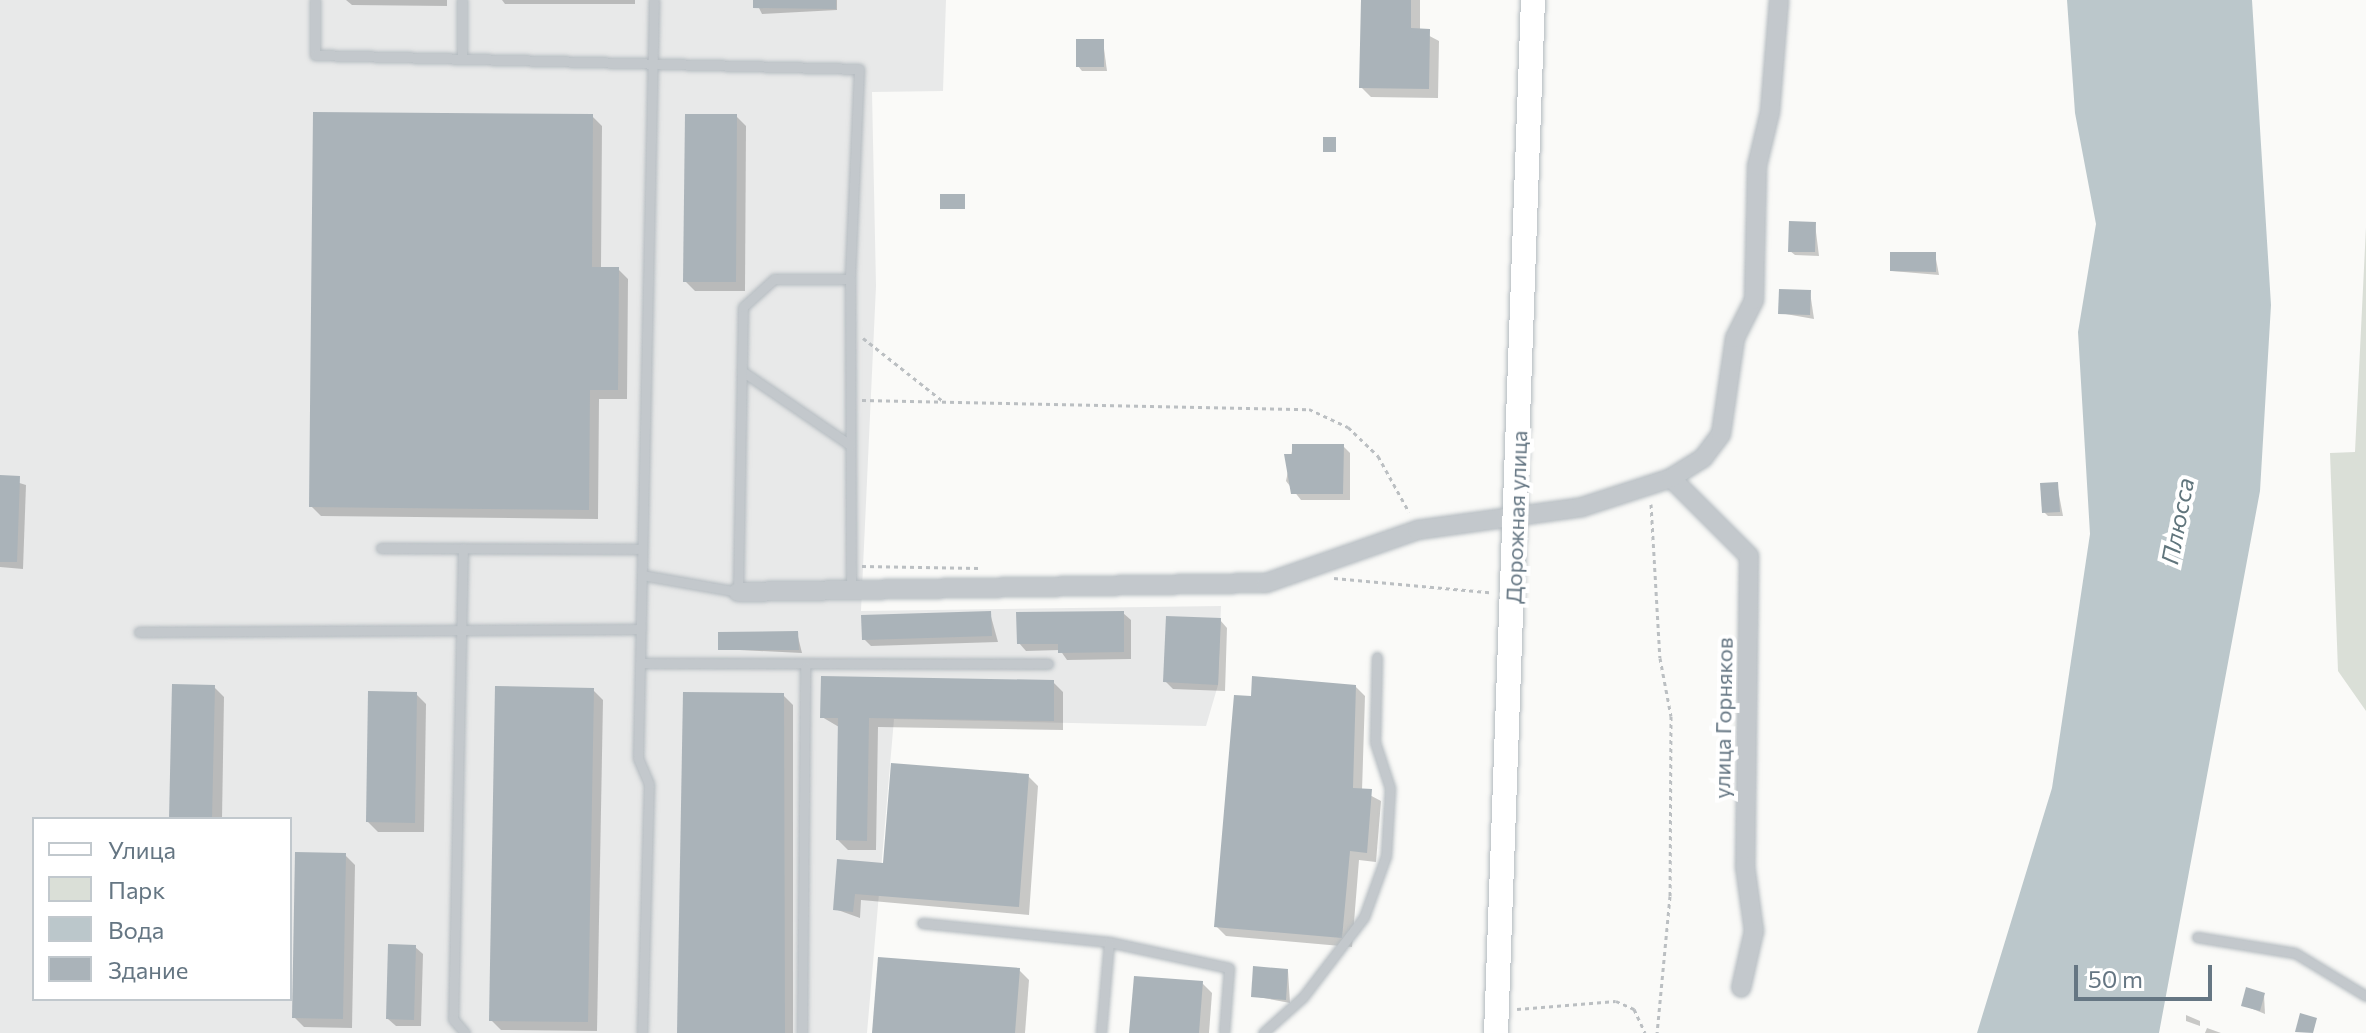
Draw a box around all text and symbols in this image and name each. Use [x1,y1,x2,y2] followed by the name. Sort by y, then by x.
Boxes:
[1500,430,1532,604] street label: Дорожная улица
[2155,475,2199,567] water label: Плюсса
[1708,637,1738,799] street label: улица Горняков
[32,817,292,1001] legend
[108,835,176,864] text: Улица
[108,875,165,904] text: Парк
[108,915,164,944] text: Вода
[2078,949,2216,999] scale bar
[108,955,188,984] text: Здание
[2088,964,2143,993] text: 50 m

